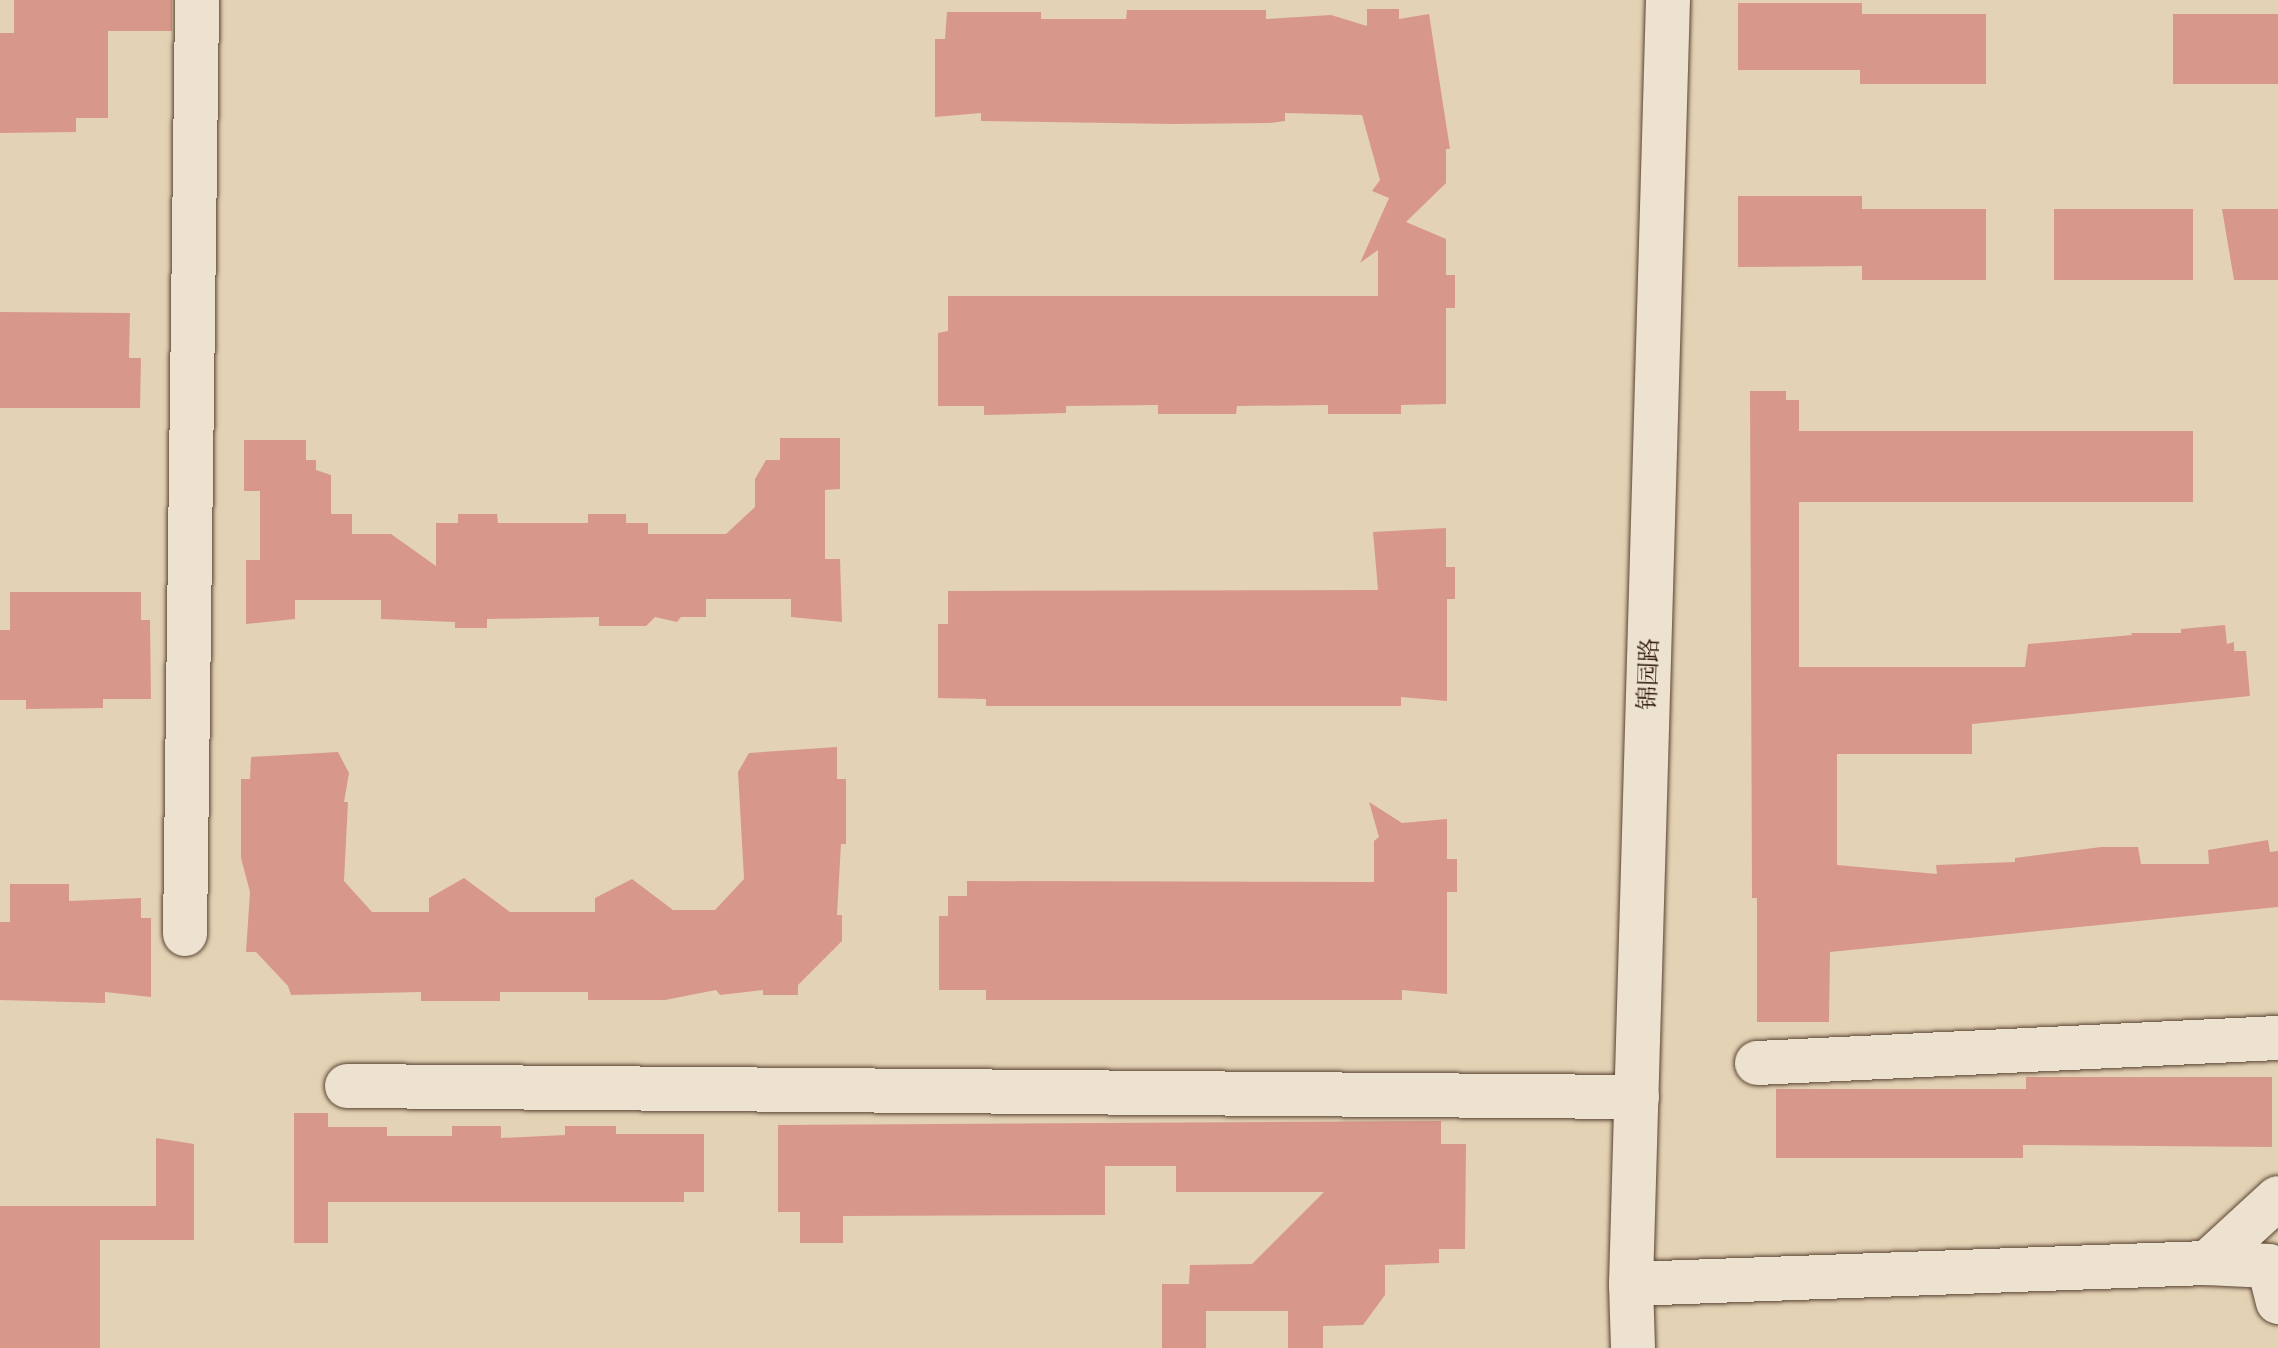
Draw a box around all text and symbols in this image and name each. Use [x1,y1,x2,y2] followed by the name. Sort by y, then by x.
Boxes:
[1633,638,1665,710] street label: 锦园路

